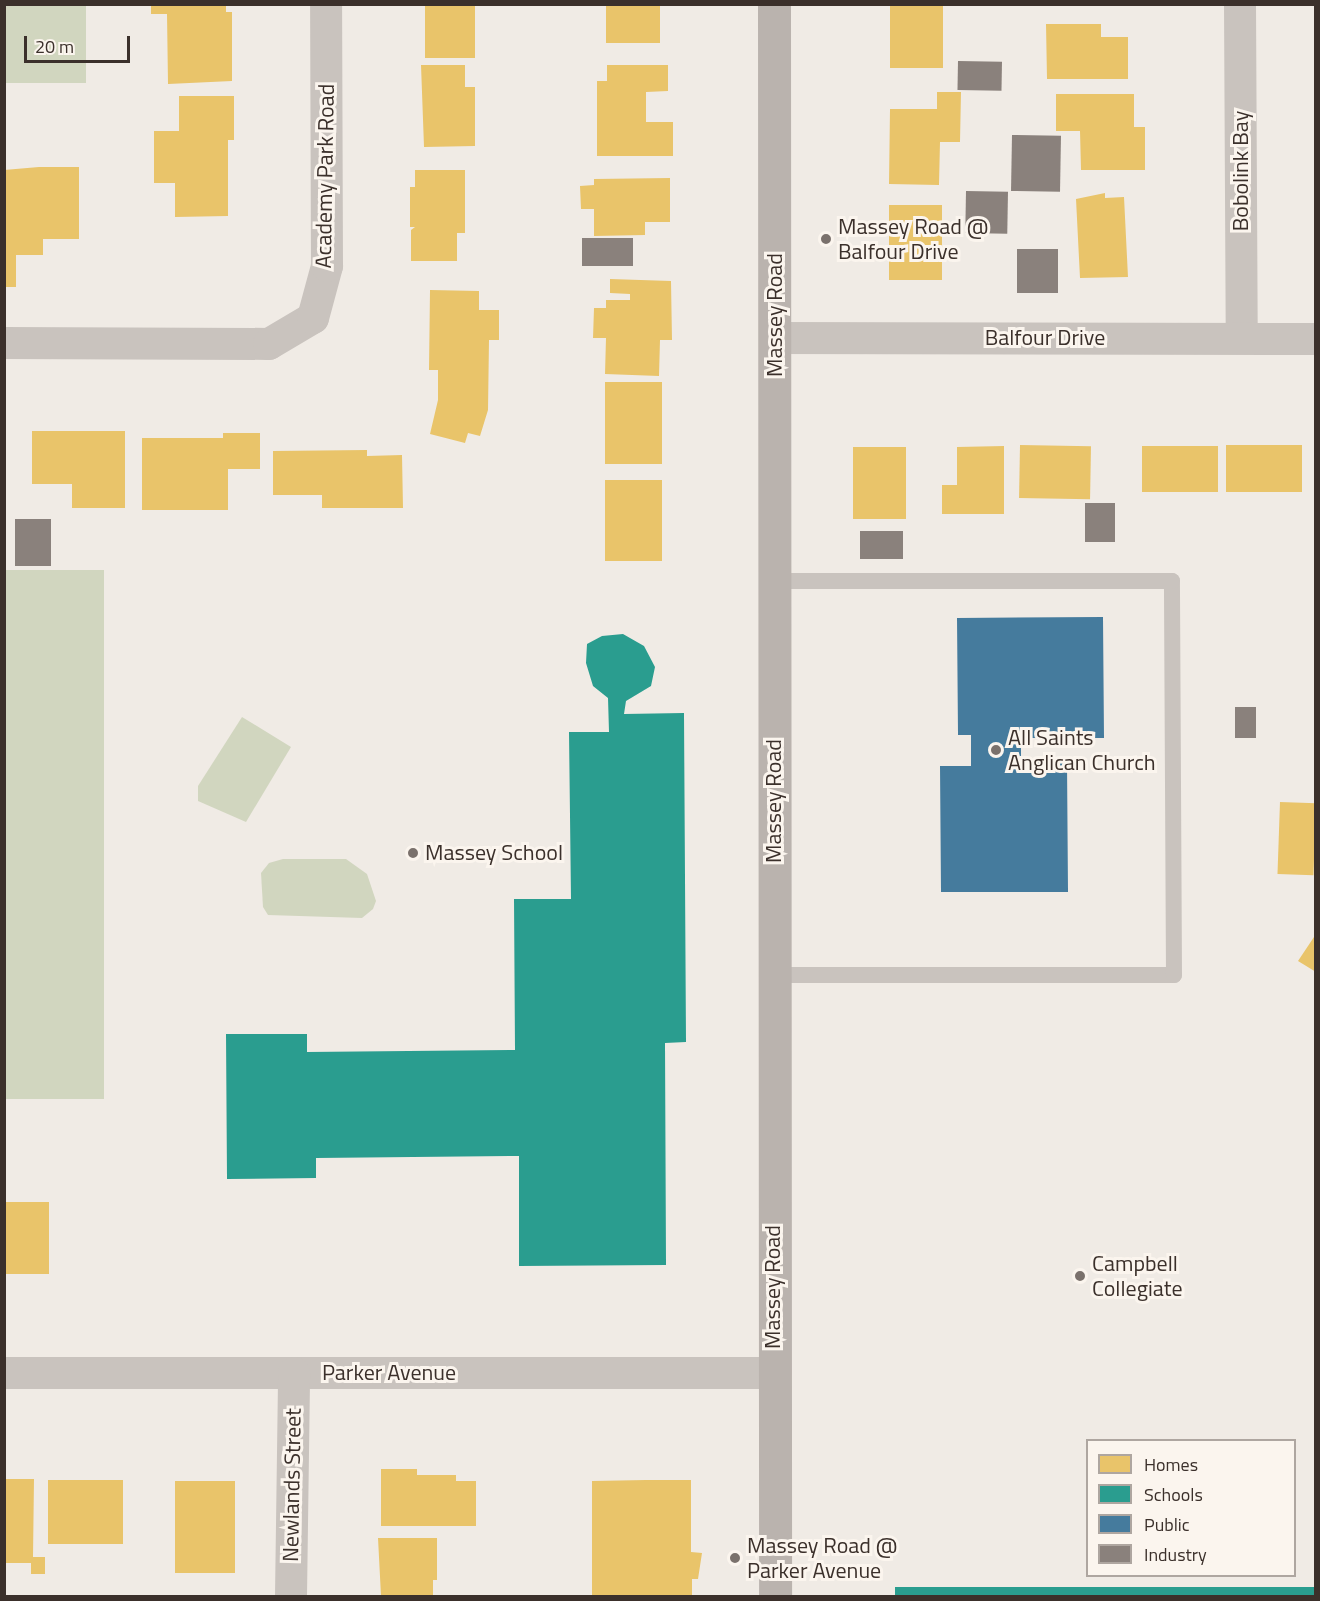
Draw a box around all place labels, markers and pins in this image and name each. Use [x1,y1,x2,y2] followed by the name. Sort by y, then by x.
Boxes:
[838,213,988,264] place label: Massey Road @ Balfour Drive
[819,232,833,246] marker: Massey Road @ Balfour Drive
[1008,724,1156,776] place label: All Saints Anglican Church
[989,743,1003,757] marker: All Saints Anglican Church
[425,840,563,866] place label: Massey School
[406,846,420,860] marker: Massey School
[1092,1250,1183,1302] place label: Campbell Collegiate
[1073,1269,1087,1283] marker: Campbell Collegiate
[747,1532,897,1584] place label: Massey Road @ Parker Avenue
[728,1551,742,1565] marker: Massey Road @ Parker Avenue

